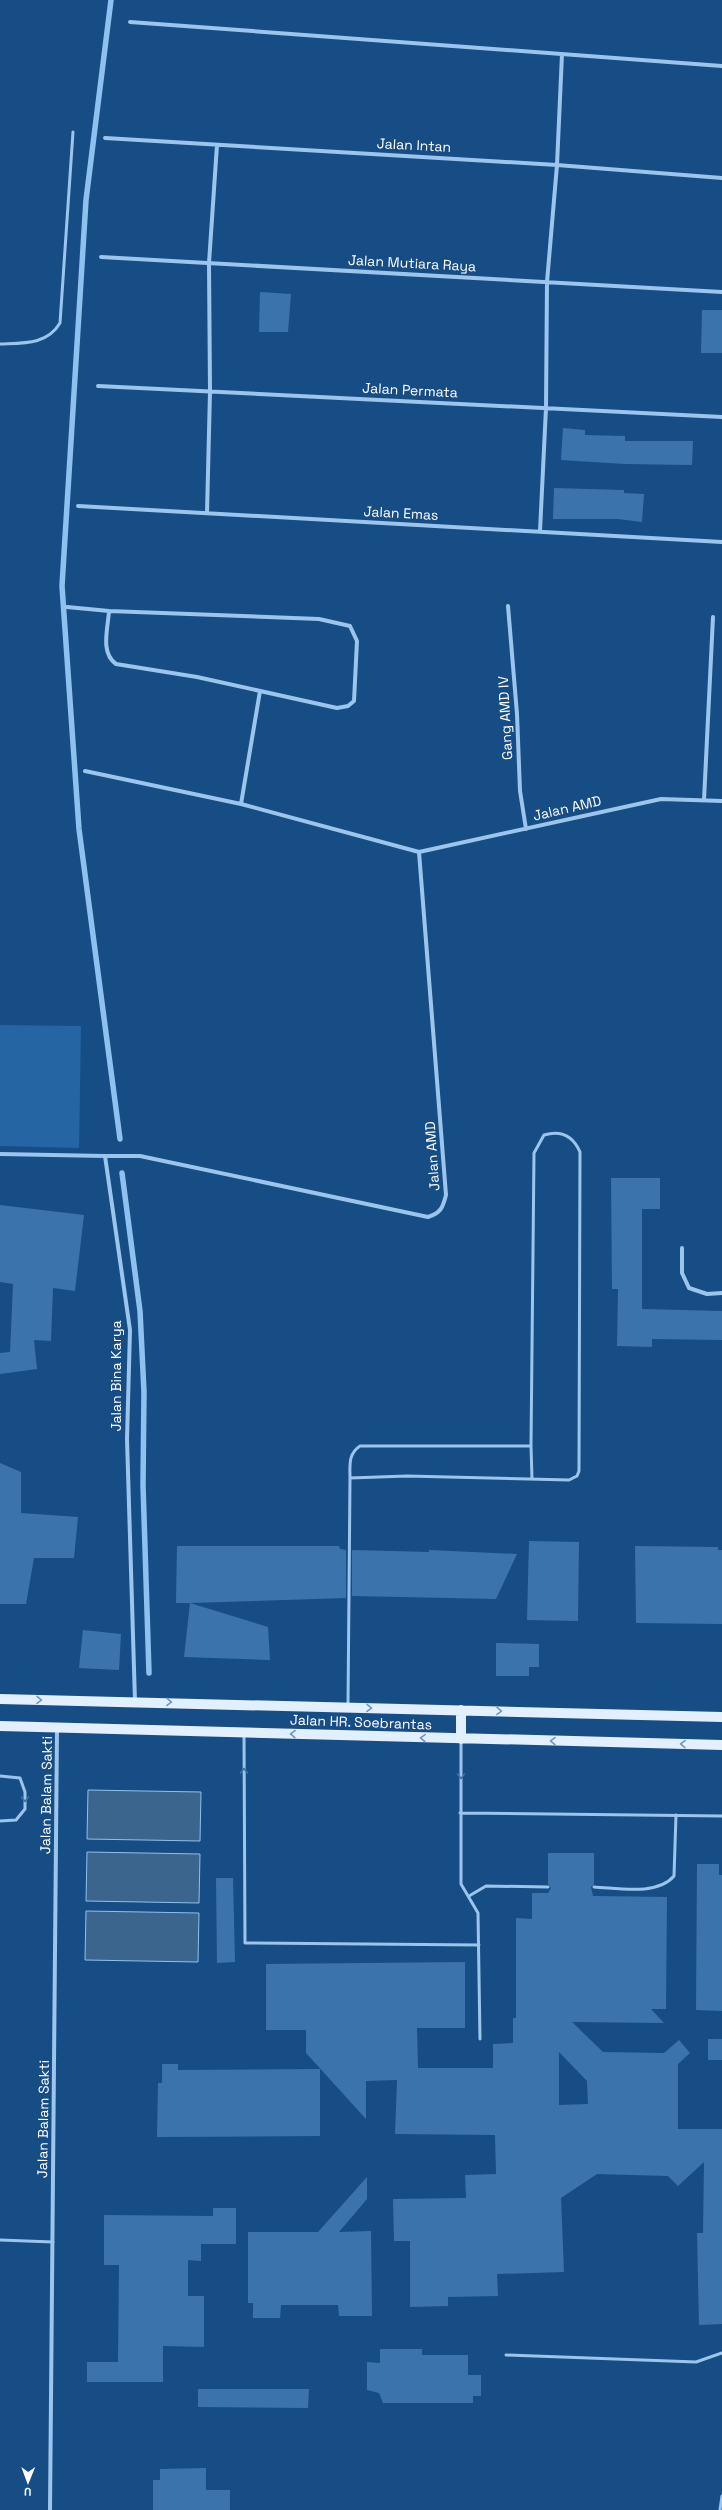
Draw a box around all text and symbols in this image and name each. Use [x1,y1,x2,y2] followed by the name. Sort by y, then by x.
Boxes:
[376,134,452,156] street label: Jalan Intan
[347,251,477,275] street label: Jalan Mutiara Raya
[362,379,458,401] street label: Jalan Permata
[363,502,439,524] street label: Jalan Emas
[494,675,516,760] street label: Gang AMD IV
[531,791,603,825] street label: Jalan AMD
[421,1121,443,1191] street label: Jalan AMD
[107,1320,125,1432] street label: Jalan Bina Karya
[36,1696,42,1704] one-way arrow
[166,1698,172,1707] one-way arrow
[366,1703,372,1712] one-way arrow
[496,1707,502,1715] one-way arrow
[290,1711,432,1733] street label: Jalan HR. Soebrantas
[290,1730,296,1738] one-way arrow
[420,1733,426,1742] one-way arrow
[36,1736,56,1854] street label: Jalan Balam Sakti
[550,1737,556,1745] one-way arrow
[680,1740,686,1748] one-way arrow
[240,1768,248,1774] one-way arrow
[457,1773,465,1779] one-way arrow
[21,1796,29,1802] one-way arrow
[33,2060,53,2178] street label: Jalan Balam Sakti
[8,2462,48,2502] north arrow
[24,2485,32,2499] text: U

